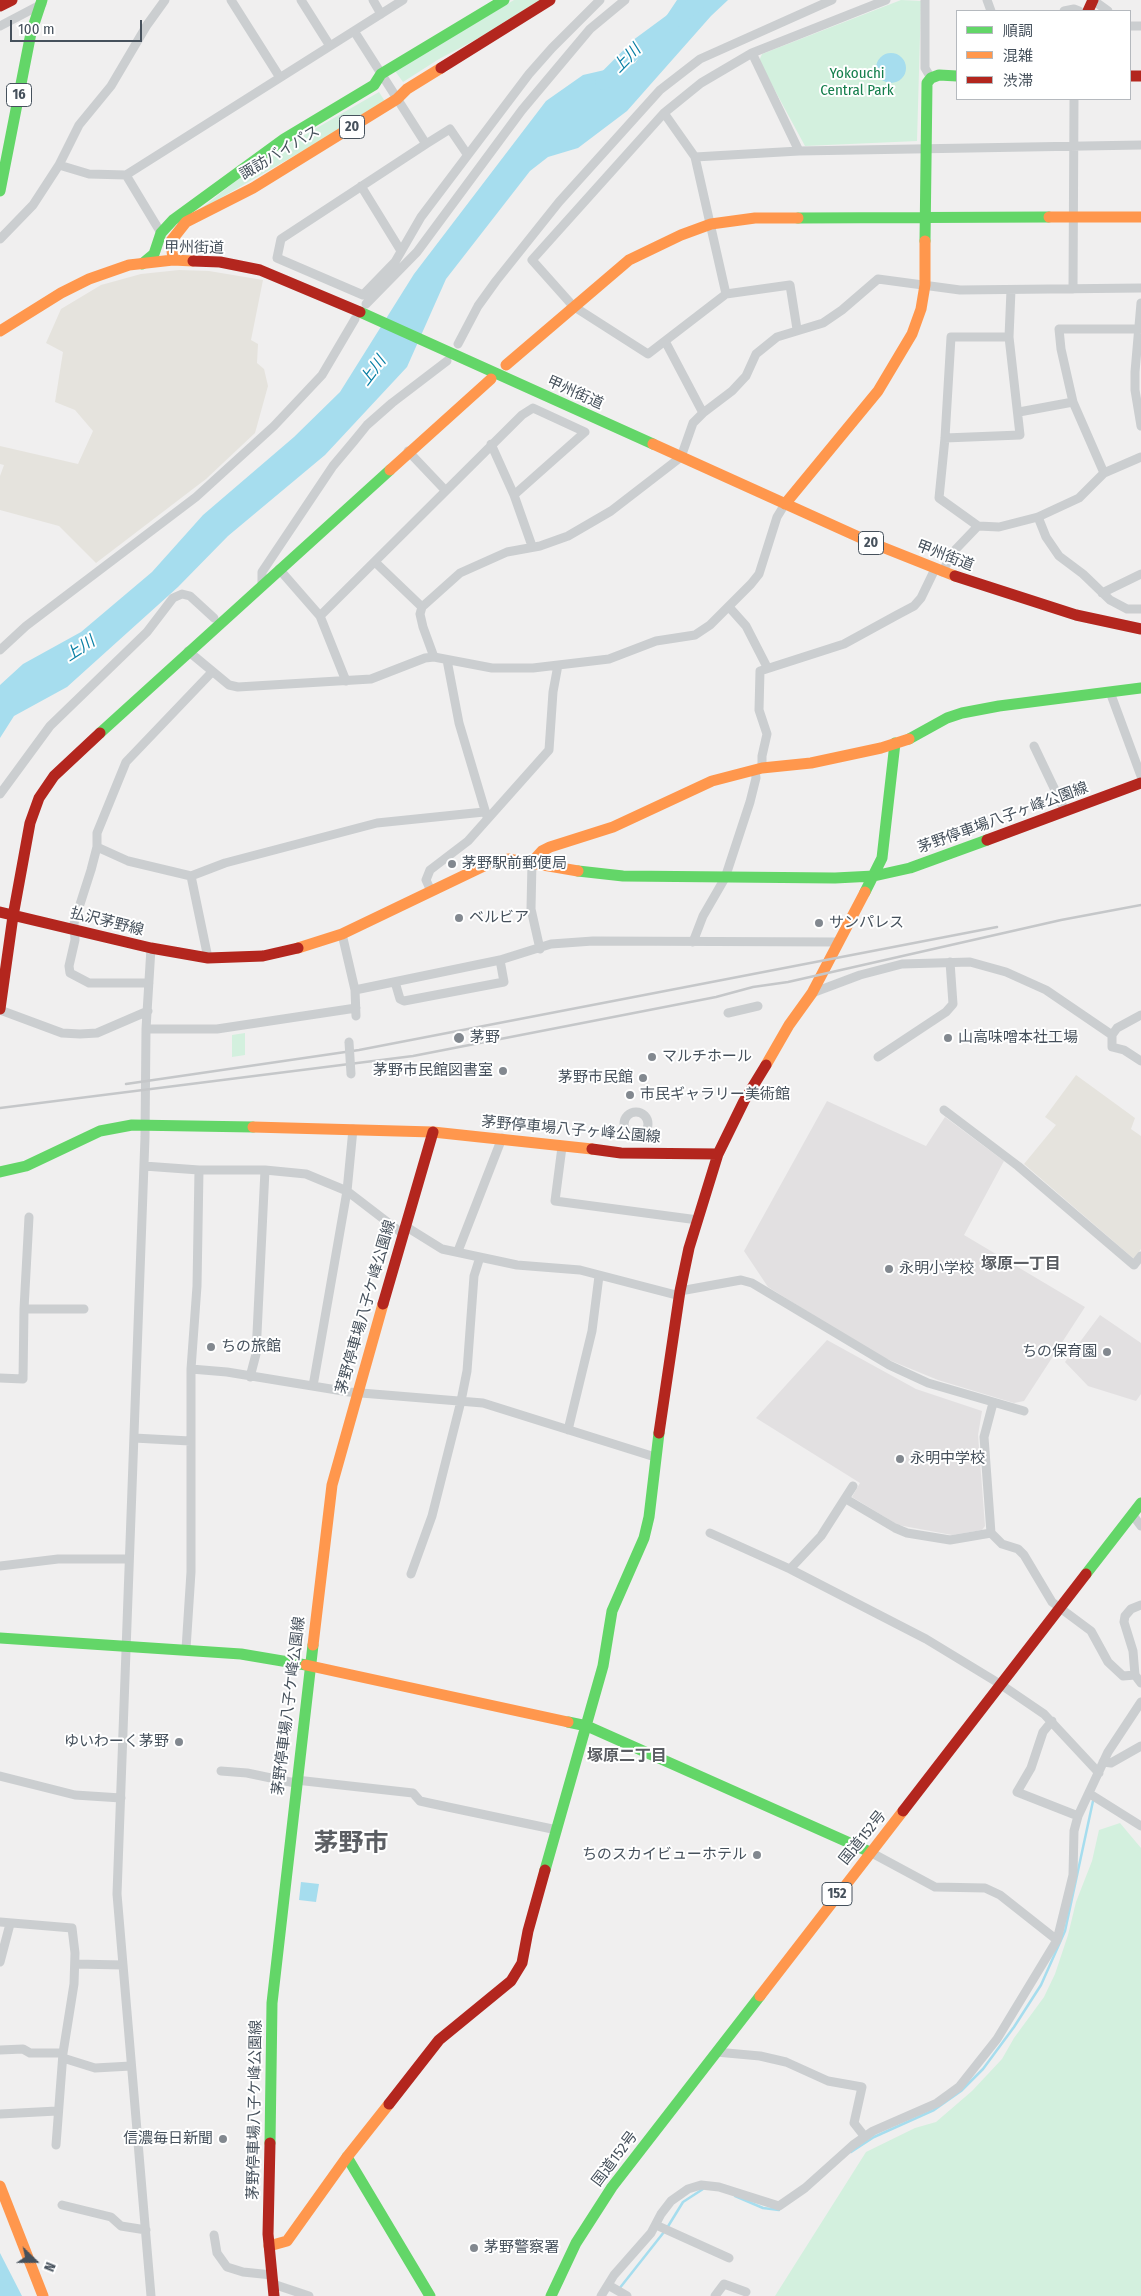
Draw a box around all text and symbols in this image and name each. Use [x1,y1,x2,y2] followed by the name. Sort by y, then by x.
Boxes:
[12,10,145,42] scale bar
[956,10,1131,100] legend
[18,20,55,38] text: 100 m
[1003,22,1033,40] text: 順調
[609,41,645,77] water label: 上川
[1003,47,1033,65] text: 混雑
[820,65,894,100] park label: Yokouchi Central Park
[1003,72,1033,90] text: 渋滞
[6,84,32,106] road number: 16
[340,115,364,138] road number: 20
[237,122,323,184] street label: 諏訪バイパス
[164,238,224,258] street label: 甲州街道
[356,352,390,390] water label: 上川
[544,373,606,413] street label: 甲州街道
[858,532,884,554] road number: 20
[914,537,976,575] street label: 甲州街道
[61,632,99,666] water label: 上川
[915,779,1091,857] street label: 茅野停車場八子ヶ峰公園線
[462,855,567,873] place label: 茅野駅前郵便局
[446,858,458,870] marker: 茅野駅前郵便局
[68,904,146,940] street label: 払沢茅野線
[469,909,529,927] place label: ベルビア
[453,912,465,924] marker: ベルビア
[829,914,904,932] place label: サンパレス
[813,917,825,929] marker: サンパレス
[470,1029,500,1047] place label: 茅野
[958,1029,1078,1047] place label: 山高味噌本社工場
[452,1031,466,1045] marker: 茅野
[942,1032,954,1044] marker: 山高味噌本社工場
[662,1048,752,1066] place label: マルチホール
[646,1051,658,1063] marker: マルチホール
[373,1062,493,1080] place label: 茅野市民館図書室
[497,1065,509,1077] marker: 茅野市民館図書室
[558,1069,633,1087] place label: 茅野市民館
[637,1072,649,1084] marker: 茅野市民館
[640,1086,790,1104] place label: 市民ギャラリー美術館
[624,1089,636,1101] marker: 市民ギャラリー美術館
[481,1113,661,1147] street label: 茅野停車場八子ヶ峰公園線
[333,1218,399,1396] street label: 茅野停車場八子ケ峰公園線
[981,1255,1061,1275] district label: 塚原一丁目
[899,1260,974,1278] place label: 永明小学校
[883,1263,895,1275] marker: 永明小学校
[221,1338,281,1356] place label: ちの旅館
[205,1341,217,1353] marker: ちの旅館
[1022,1343,1097,1361] place label: ちの保育園
[1101,1346,1113,1358] marker: ちの保育園
[910,1450,985,1468] place label: 永明中学校
[894,1453,906,1465] marker: 永明中学校
[269,1616,309,1796] street label: 茅野停車場八子ケ峰公園線
[64,1733,169,1751] place label: ゆいわーく茅野
[173,1736,185,1748] marker: ゆいわーく茅野
[587,1747,667,1767] district label: 塚原二丁目
[836,1807,890,1869] street label: 国道152号
[314,1829,388,1859] district label: 茅野市
[582,1846,747,1864] place label: ちのスカイビューホテル
[751,1849,763,1861] marker: ちのスカイビューホテル
[822,1882,852,1906] road number: 152
[244,2020,266,2200] street label: 茅野停車場八子ケ峰公園線
[588,2128,642,2190] street label: 国道152号
[123,2130,213,2148] place label: 信濃毎日新聞
[217,2133,229,2145] marker: 信濃毎日新聞
[10,2236,60,2286] north arrow
[484,2239,559,2257] place label: 茅野警察署
[468,2242,480,2254] marker: 茅野警察署
[40,2260,59,2274] text: N

